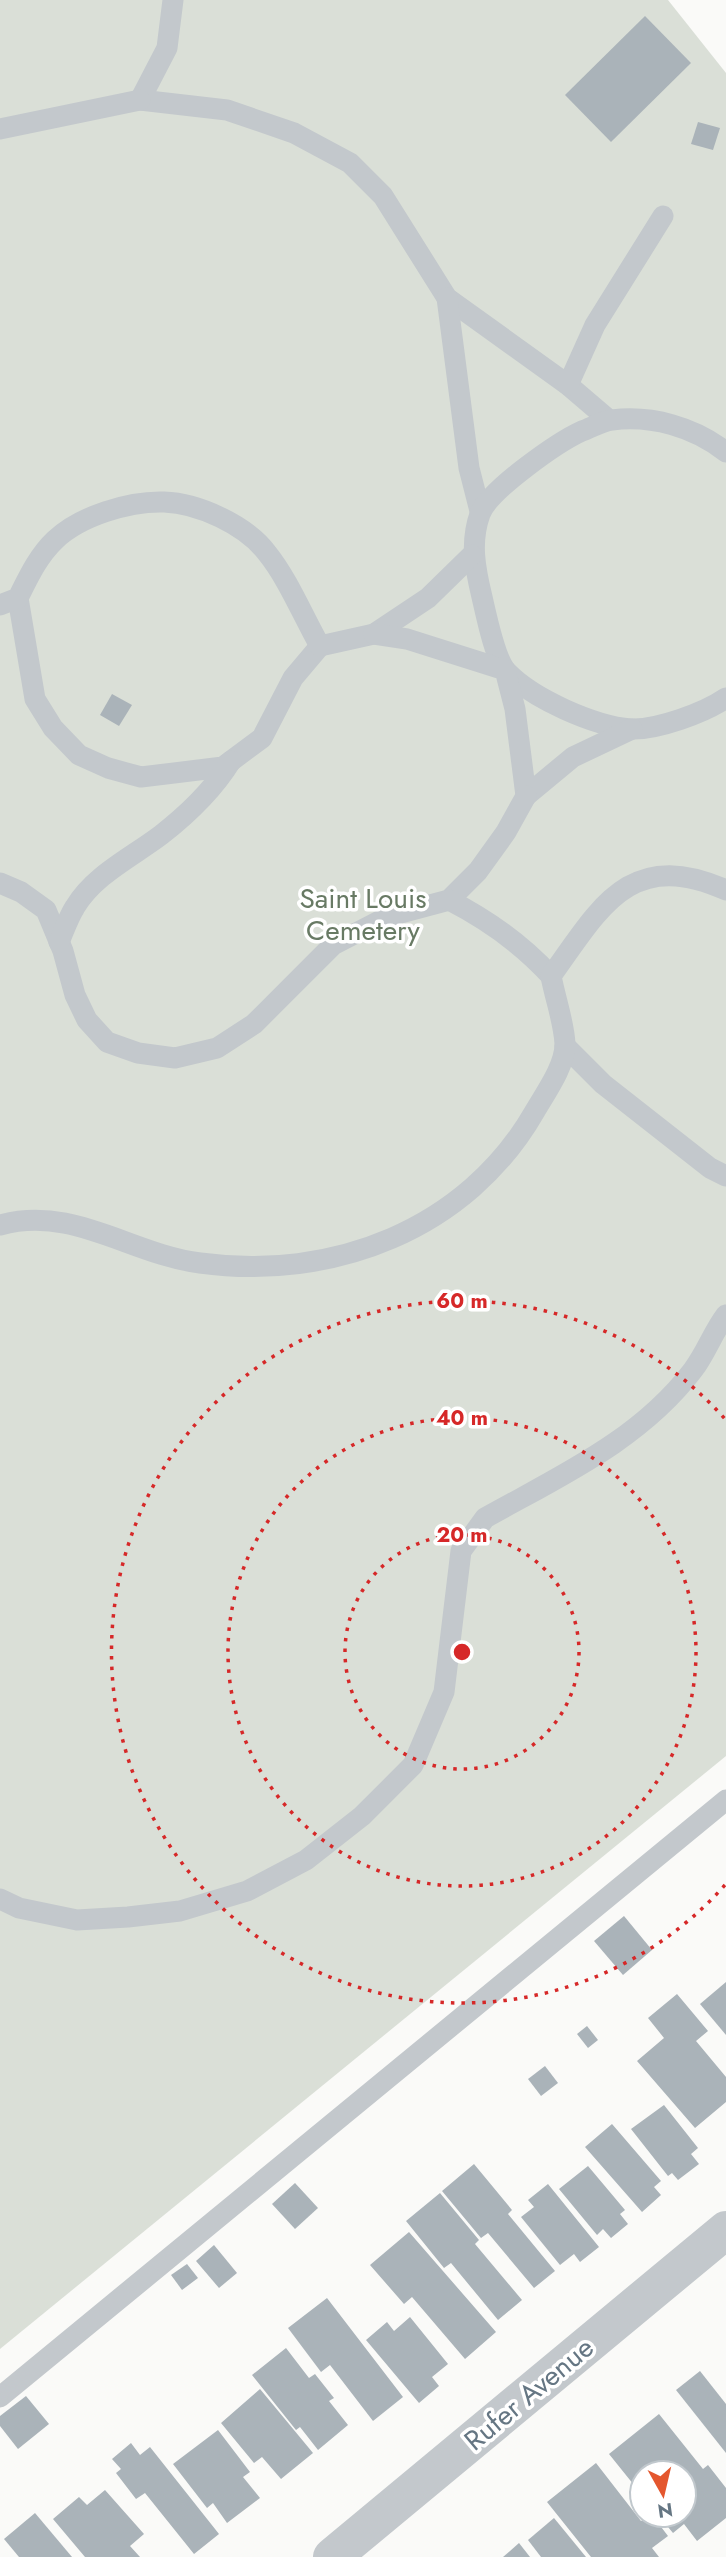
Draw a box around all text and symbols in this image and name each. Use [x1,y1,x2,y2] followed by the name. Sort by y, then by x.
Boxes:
[299,878,427,951] park label: Saint Louis Cemetery
[436,1286,488,1316] text: 60 m
[436,1403,488,1433] text: 40 m
[436,1520,488,1550] text: 20 m
[450,1640,474,1664] centre of rings
[455,2328,603,2460] street label: Rufer Avenue
[628,2459,698,2529] north arrow
[656,2496,675,2525] text: N

